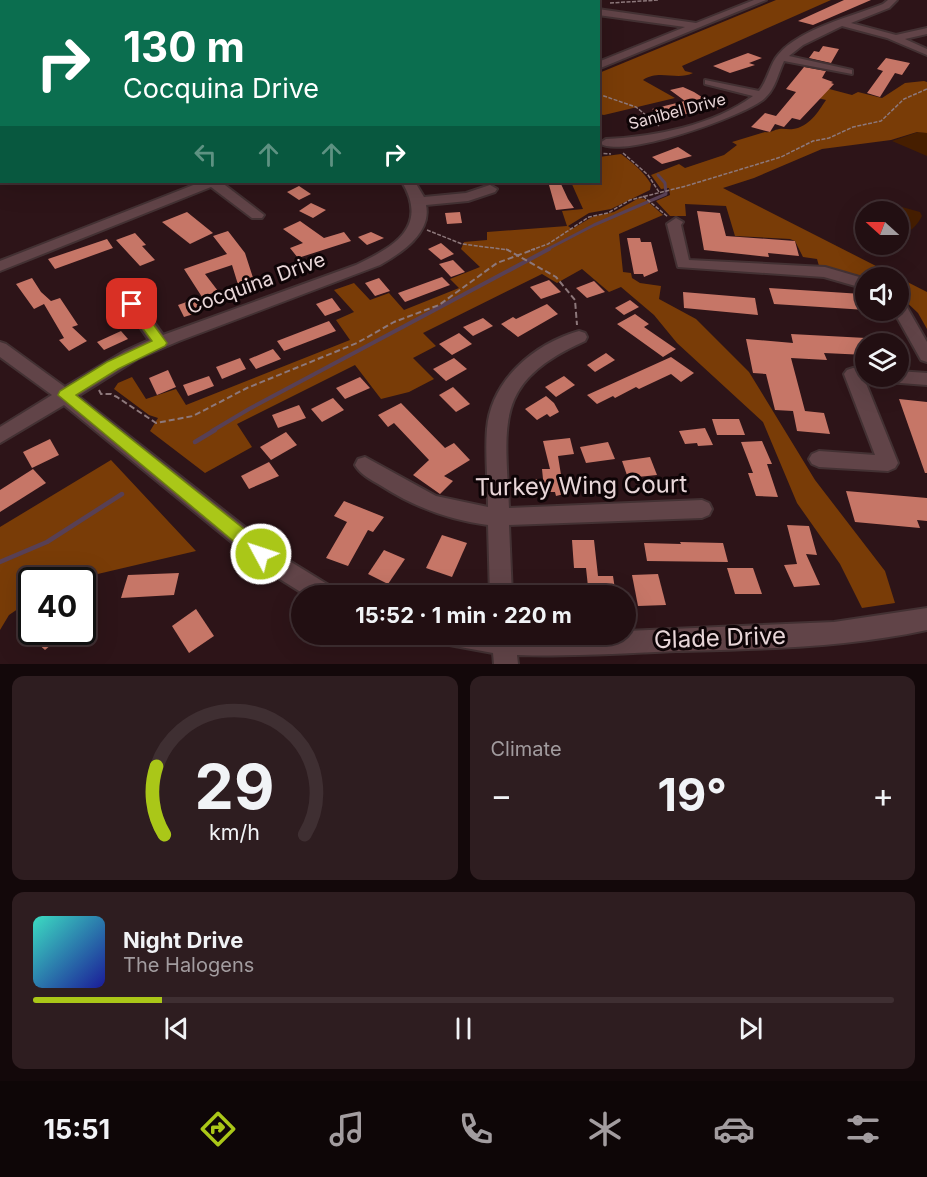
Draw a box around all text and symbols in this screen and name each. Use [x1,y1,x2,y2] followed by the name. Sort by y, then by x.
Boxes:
[123,21,245,72] text: 130 m
[24,24,102,102] icon: right
[123,72,319,105] text: Cocquina Drive
[626,88,728,134] street label: Sanibel Drive
[189,138,222,171] icon: left
[252,138,285,171] icon: ahead
[315,138,348,171] icon: ahead
[378,138,411,171] icon: right
[855,201,909,255] north arrow
[855,201,909,387] map controls
[184,247,328,319] street label: Cocquina Drive
[855,267,909,321] button: sound
[106,278,157,329] pin
[115,287,148,320] icon: arrive
[855,333,909,387] button: layers
[475,469,687,502] street label: Turkey Wing Court
[229,522,293,586] position arrow
[18,567,96,645] speed limit sign: 40
[355,602,572,628] text: 15:52 · 1 min · 220 m
[653,621,787,654] street label: Glade Drive
[491,737,562,761] text: Climate
[195,749,275,824] text: 29
[658,767,727,822] text: 19°
[491,775,512,815] text: −
[872,775,894,815] text: +
[209,819,260,845] text: km/h
[123,927,243,953] text: Night Drive
[123,953,254,977] text: The Halogens
[160,1012,193,1045] icon: previous
[447,1012,480,1045] icon: pause
[734,1012,767,1045] icon: next
[197,1108,239,1150] icon: directions
[326,1108,368,1150] icon: music
[455,1108,497,1150] icon: phone
[584,1108,626,1150] icon: climate
[713,1108,755,1150] icon: car
[842,1108,884,1150] icon: filters
[43,1113,110,1146] text: 15:51

